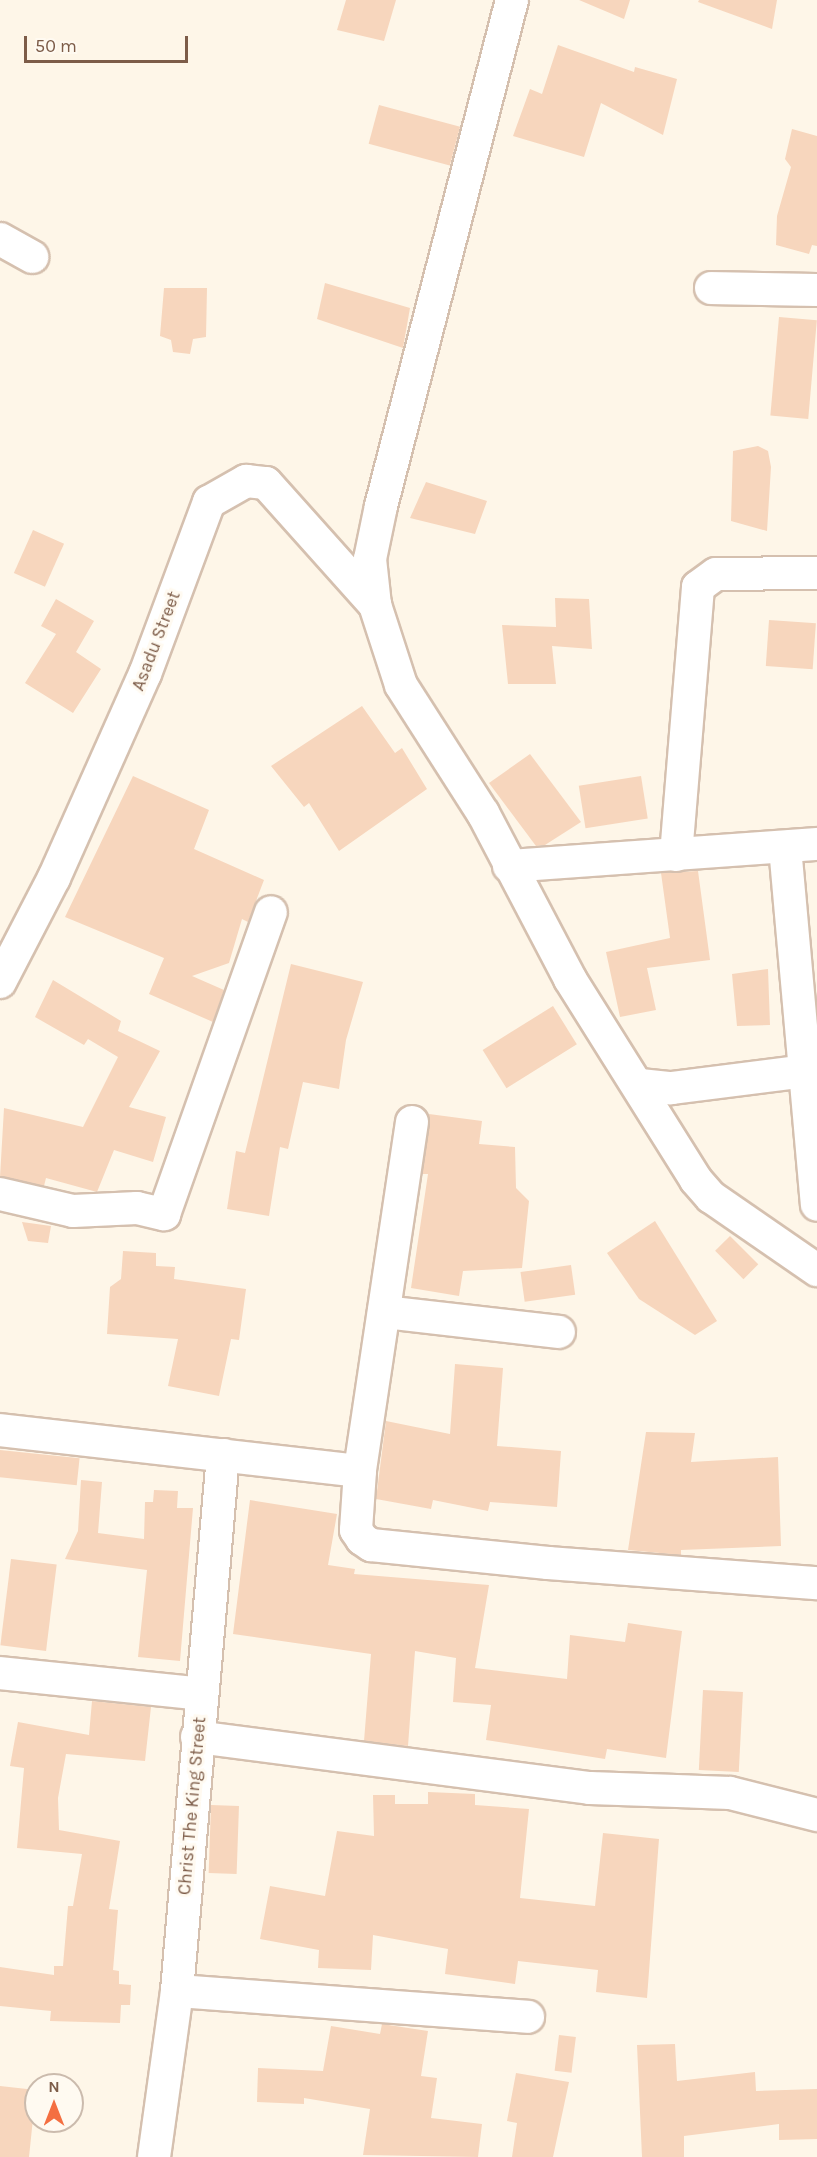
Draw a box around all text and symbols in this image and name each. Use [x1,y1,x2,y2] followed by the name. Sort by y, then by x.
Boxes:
[27,24,190,62] scale bar
[35,35,77,57] text: 50 m
[127,588,185,694] street label: Asadu Street
[173,1716,211,1896] street label: Christ The King Street
[24,2073,84,2133] north arrow
[48,2077,60,2096] text: N

